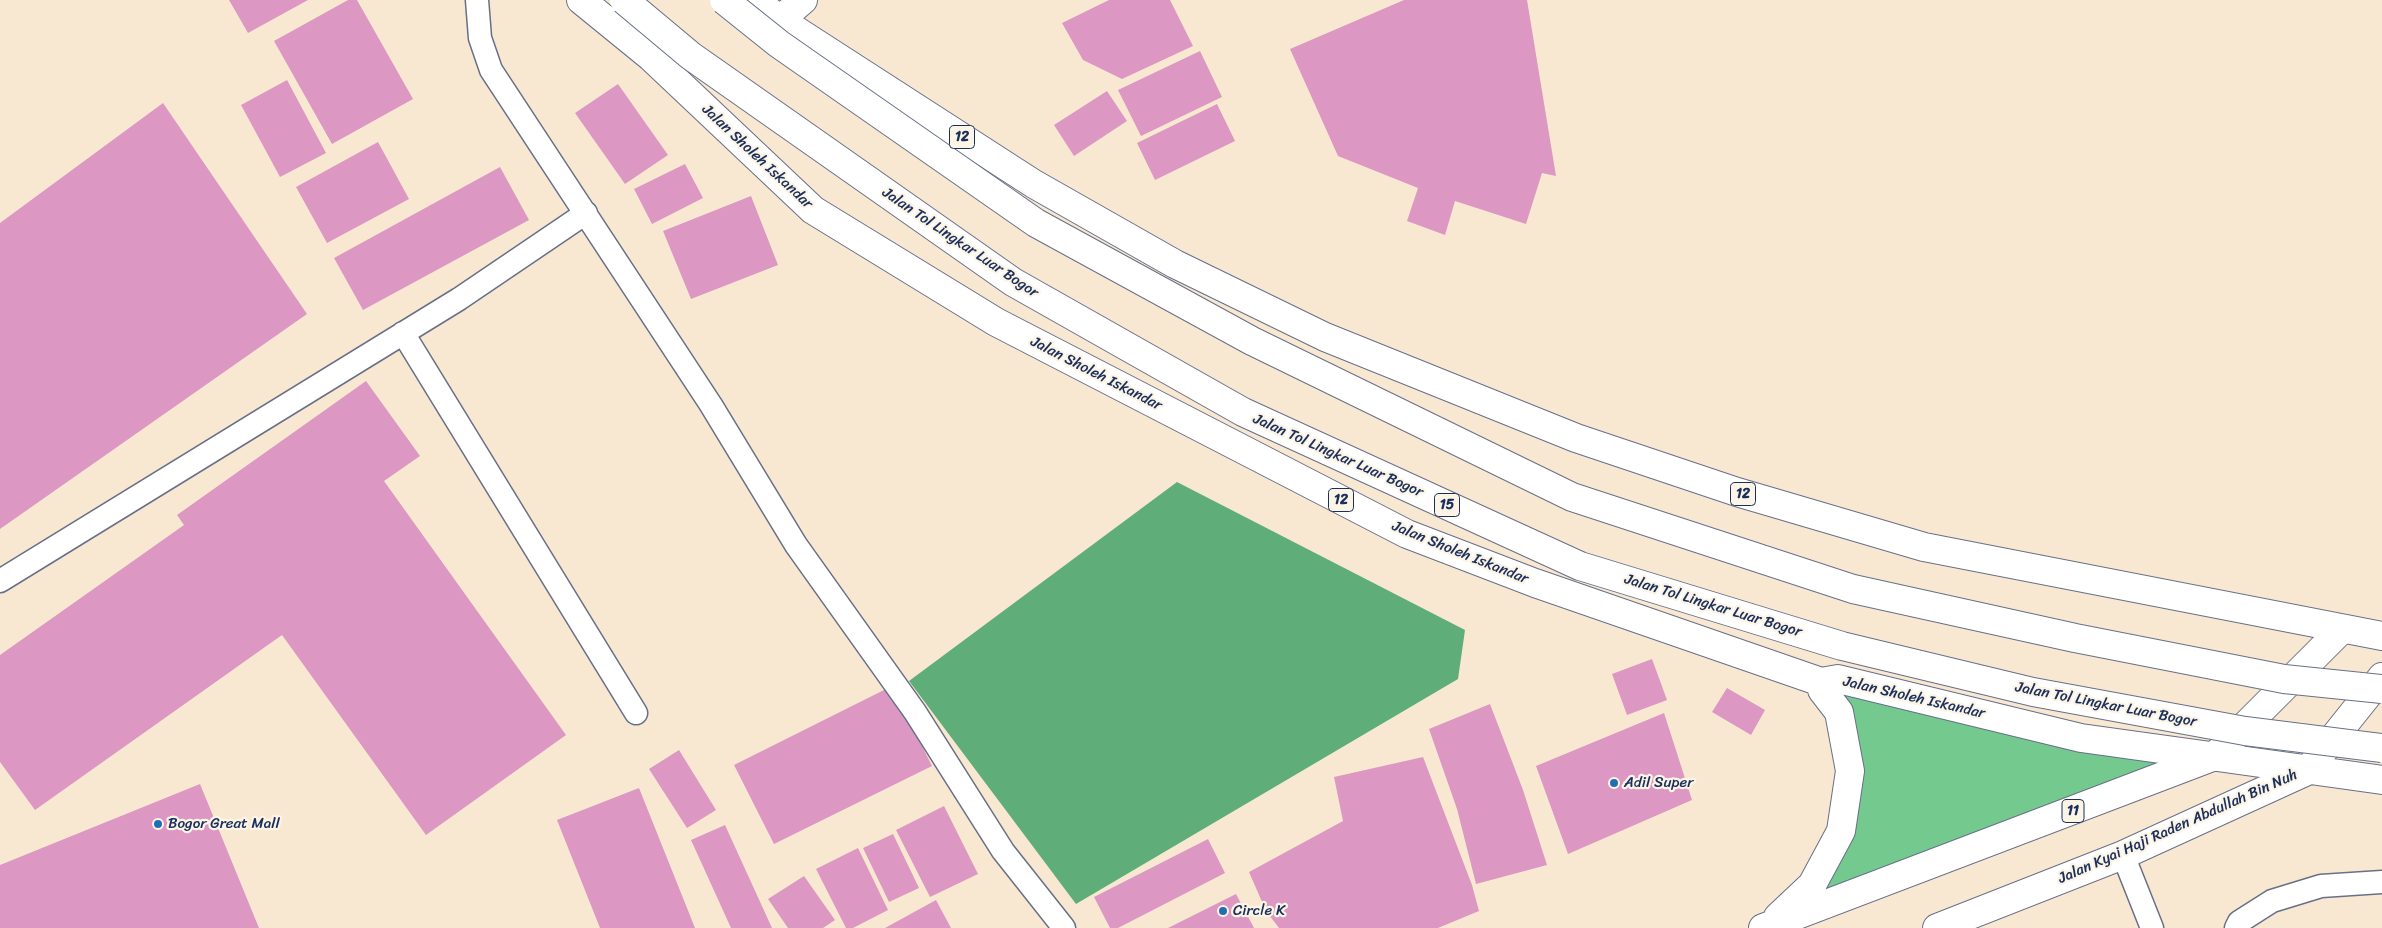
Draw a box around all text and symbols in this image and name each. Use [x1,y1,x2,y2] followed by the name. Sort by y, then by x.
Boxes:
[698,101,816,213] street label: Jalan Sholeh Iskandar
[950,125,974,148] road number: 12
[879,184,1041,302] street label: Jalan Tol Lingkar Luar Bogor
[1027,333,1165,415] street label: Jalan Sholeh Iskandar
[1250,410,1426,502] street label: Jalan Tol Lingkar Luar Bogor
[1730,482,1756,506] road number: 12
[1328,488,1354,512] road number: 12
[1434,494,1460,516] road number: 15
[1389,517,1531,589] street label: Jalan Sholeh Iskandar
[1622,570,1804,642] street label: Jalan Tol Lingkar Luar Bogor
[1841,673,1987,723] street label: Jalan Sholeh Iskandar
[2014,679,2198,731] street label: Jalan Tol Lingkar Luar Bogor
[2056,766,2300,888] street label: Jalan Kyai Haji Raden Abdullah Bin Nuh
[1624,774,1693,792] place label: Adil Super
[1608,777,1620,789] marker: Adil Super
[2062,799,2084,822] road number: 11
[168,815,280,833] place label: Bogor Great Mall
[152,818,164,830] marker: Bogor Great Mall
[1233,902,1285,920] place label: Circle K
[1217,905,1229,917] marker: Circle K

